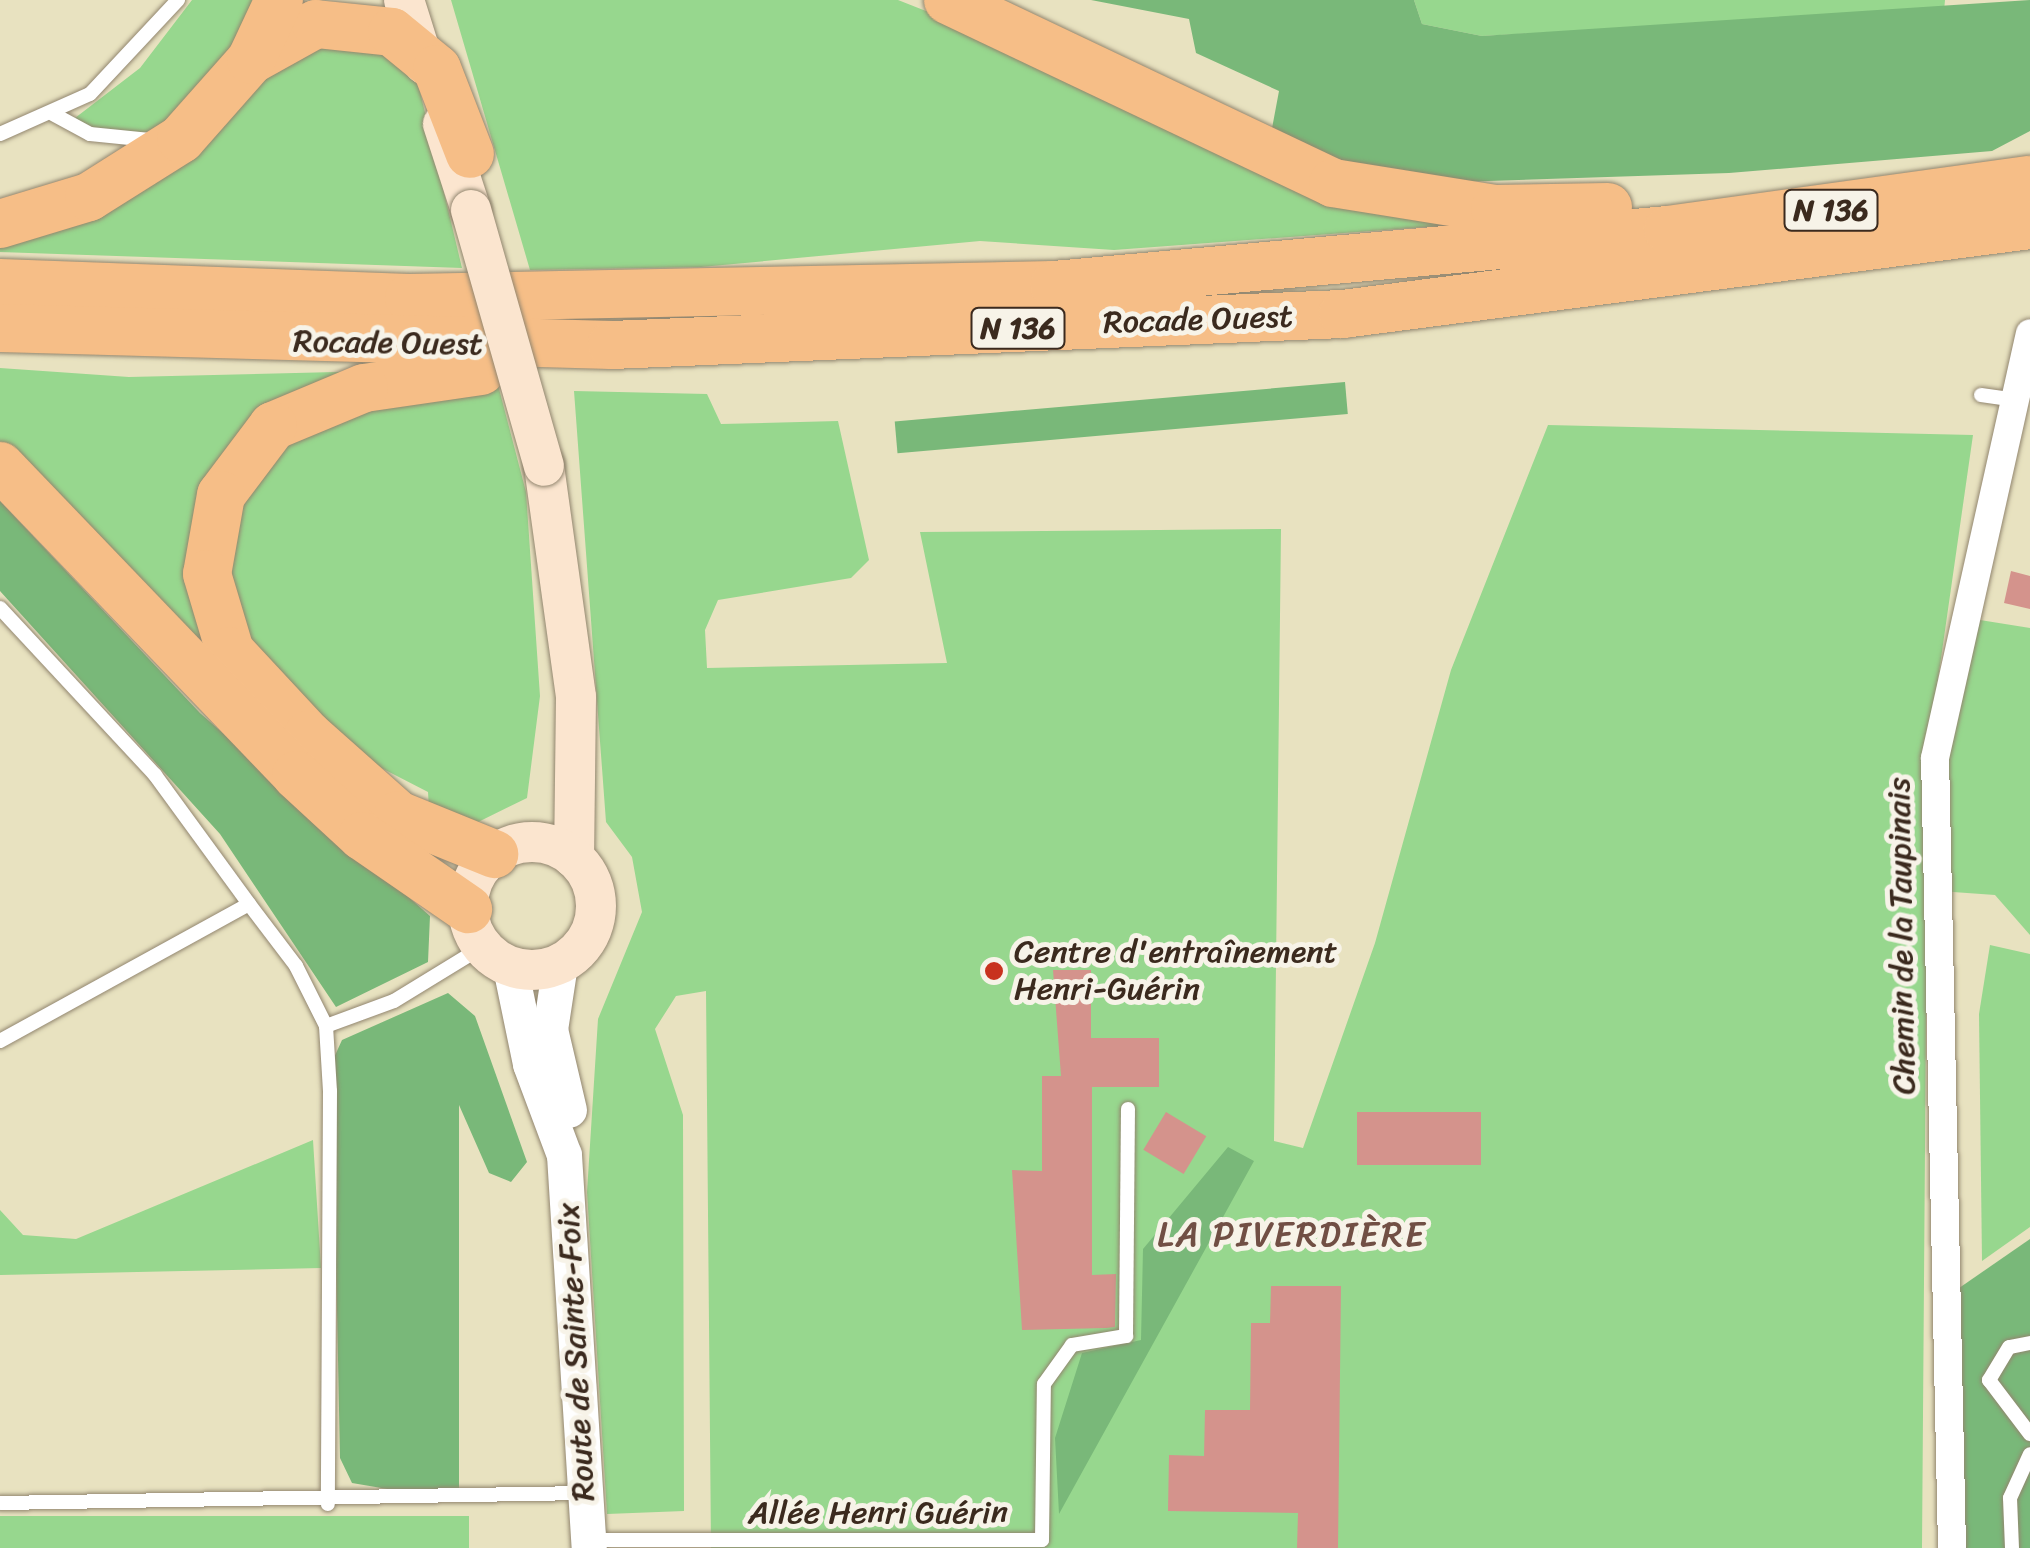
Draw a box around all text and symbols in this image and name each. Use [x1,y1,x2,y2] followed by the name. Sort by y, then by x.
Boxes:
[1784,185,1878,235] road number: N 136
[1102,297,1294,343] street label: Rocade Ouest
[970,303,1066,353] road number: N 136
[292,322,484,364] street label: Rocade Ouest
[1880,777,1924,1095] street label: Chemin de la Taupinais
[1014,934,1339,1009] place label: Centre d'entraînement Henri-Guérin
[983,960,1005,982] marker: Centre d'entraînement Henri-Guérin
[549,1202,603,1502] street label: Route de Sainte-Foix
[1158,1213,1426,1255] district label: LA PIVERDIÈRE
[748,1494,1008,1532] street label: Allée Henri Guérin

